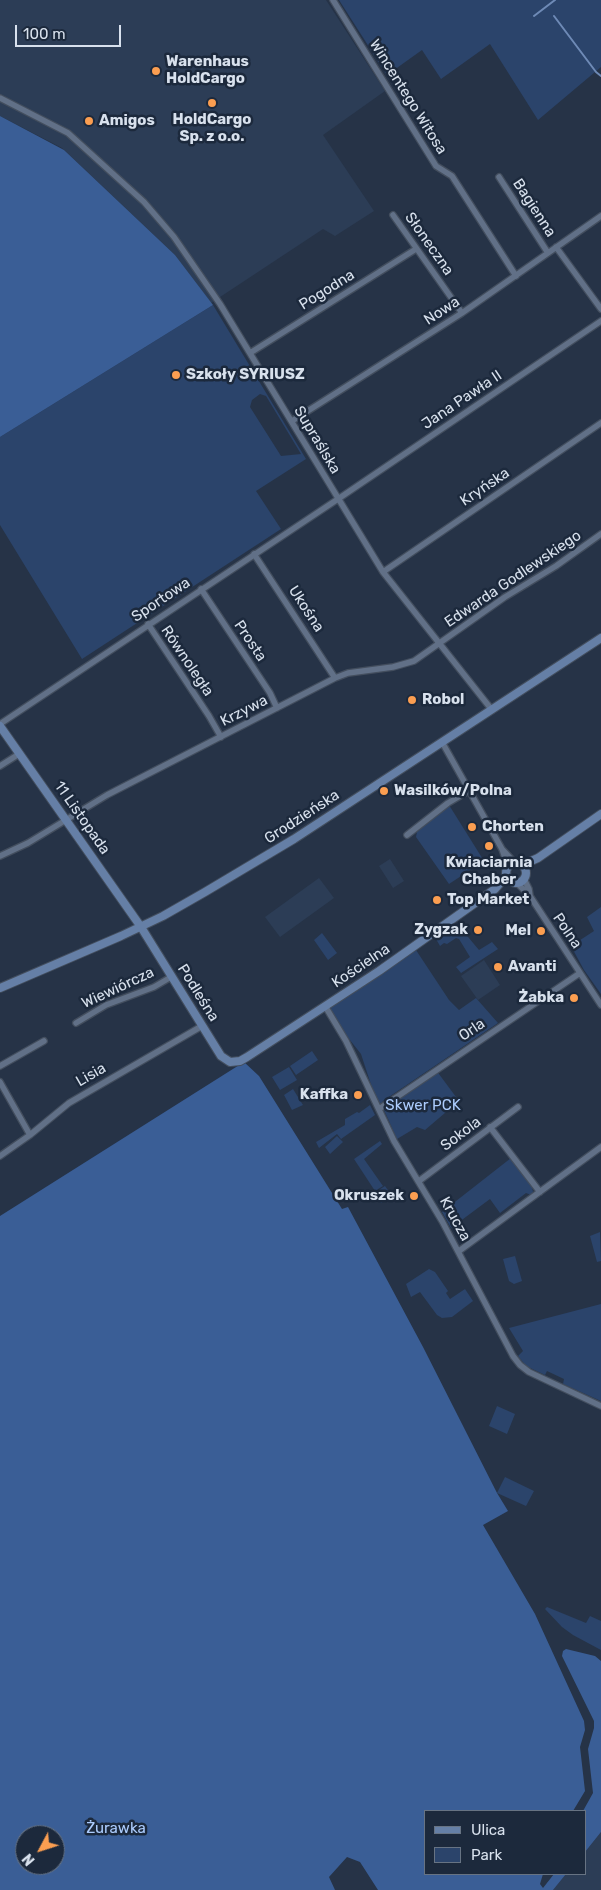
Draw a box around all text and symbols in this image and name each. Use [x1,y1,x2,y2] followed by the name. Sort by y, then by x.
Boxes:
[18,15,124,47] scale bar
[23,25,65,43] text: 100 m
[365,36,451,158] street label: Wincentego Witosa
[166,53,249,88] place label: Warenhaus HoldCargo
[150,65,162,77] marker: Warenhaus HoldCargo
[206,97,218,109] marker: HoldCargo Sp. z o.o.
[173,111,251,146] place label: HoldCargo Sp. z o.o.
[99,112,155,130] place label: Amigos
[83,115,95,127] marker: Amigos
[509,176,559,240] street label: Bagienna
[401,209,457,279] street label: Słoneczna
[296,266,358,314] street label: Pogodna
[421,293,463,329] street label: Nowa
[186,366,305,384] place label: Szkoły SYRIUSZ
[418,367,506,433] street label: Jana Pawła II
[170,369,182,381] marker: Szkoły SYRIUSZ
[290,403,344,477] street label: Supraślska
[457,464,513,510] street label: Kryńska
[441,527,585,631] street label: Edwarda Godlewskiego
[128,574,194,626] street label: Sportowa
[284,582,328,636] street label: Ukośna
[230,617,270,665] street label: Prosta
[157,622,217,700] street label: Równoległa
[217,691,271,731] street label: Krzywa
[422,691,464,709] place label: Robol
[406,694,418,706] marker: Robol
[50,778,114,858] street label: 11 Listopada
[394,782,512,800] place label: Wasilków/Polna
[378,785,390,797] marker: Wasilków/Polna
[261,786,343,848] street label: Grodzieńska
[482,818,544,836] place label: Chorten
[466,821,478,833] marker: Chorten
[483,840,495,852] marker: Kwiaciarnia Chaber
[446,854,532,889] place label: Kwiaciarnia Chaber
[447,891,529,909] place label: Top Market
[431,894,443,906] marker: Top Market
[549,910,585,952] street label: Polna
[414,921,468,939] place label: Zygzak
[505,922,531,940] place label: Mel
[472,924,484,936] marker: Zygzak
[535,925,547,937] marker: Mel
[329,940,393,992] street label: Kościelna
[508,958,556,976] place label: Avanti
[173,961,223,1025] street label: Podleśna
[492,961,504,973] marker: Avanti
[79,963,157,1013] street label: Wiewiórcza
[518,989,564,1007] place label: Żabka
[568,992,580,1004] marker: Żabka
[455,1015,489,1045] street label: Orla
[73,1059,109,1091] street label: Lisia
[300,1086,348,1104] place label: Kaffka
[352,1089,364,1101] marker: Kaffka
[385,1097,461,1115] park label: Skwer PCK
[437,1113,485,1155] street label: Sokola
[334,1187,404,1205] place label: Okruszek
[408,1190,420,1202] marker: Okruszek
[436,1194,474,1244] street label: Krucza
[424,1810,586,1875] legend
[86,1820,146,1838] park label: Żurawka
[471,1821,505,1839] text: Ulica
[15,1825,65,1875] north arrow
[471,1846,502,1864] text: Park
[19,1850,39,1869] text: N

